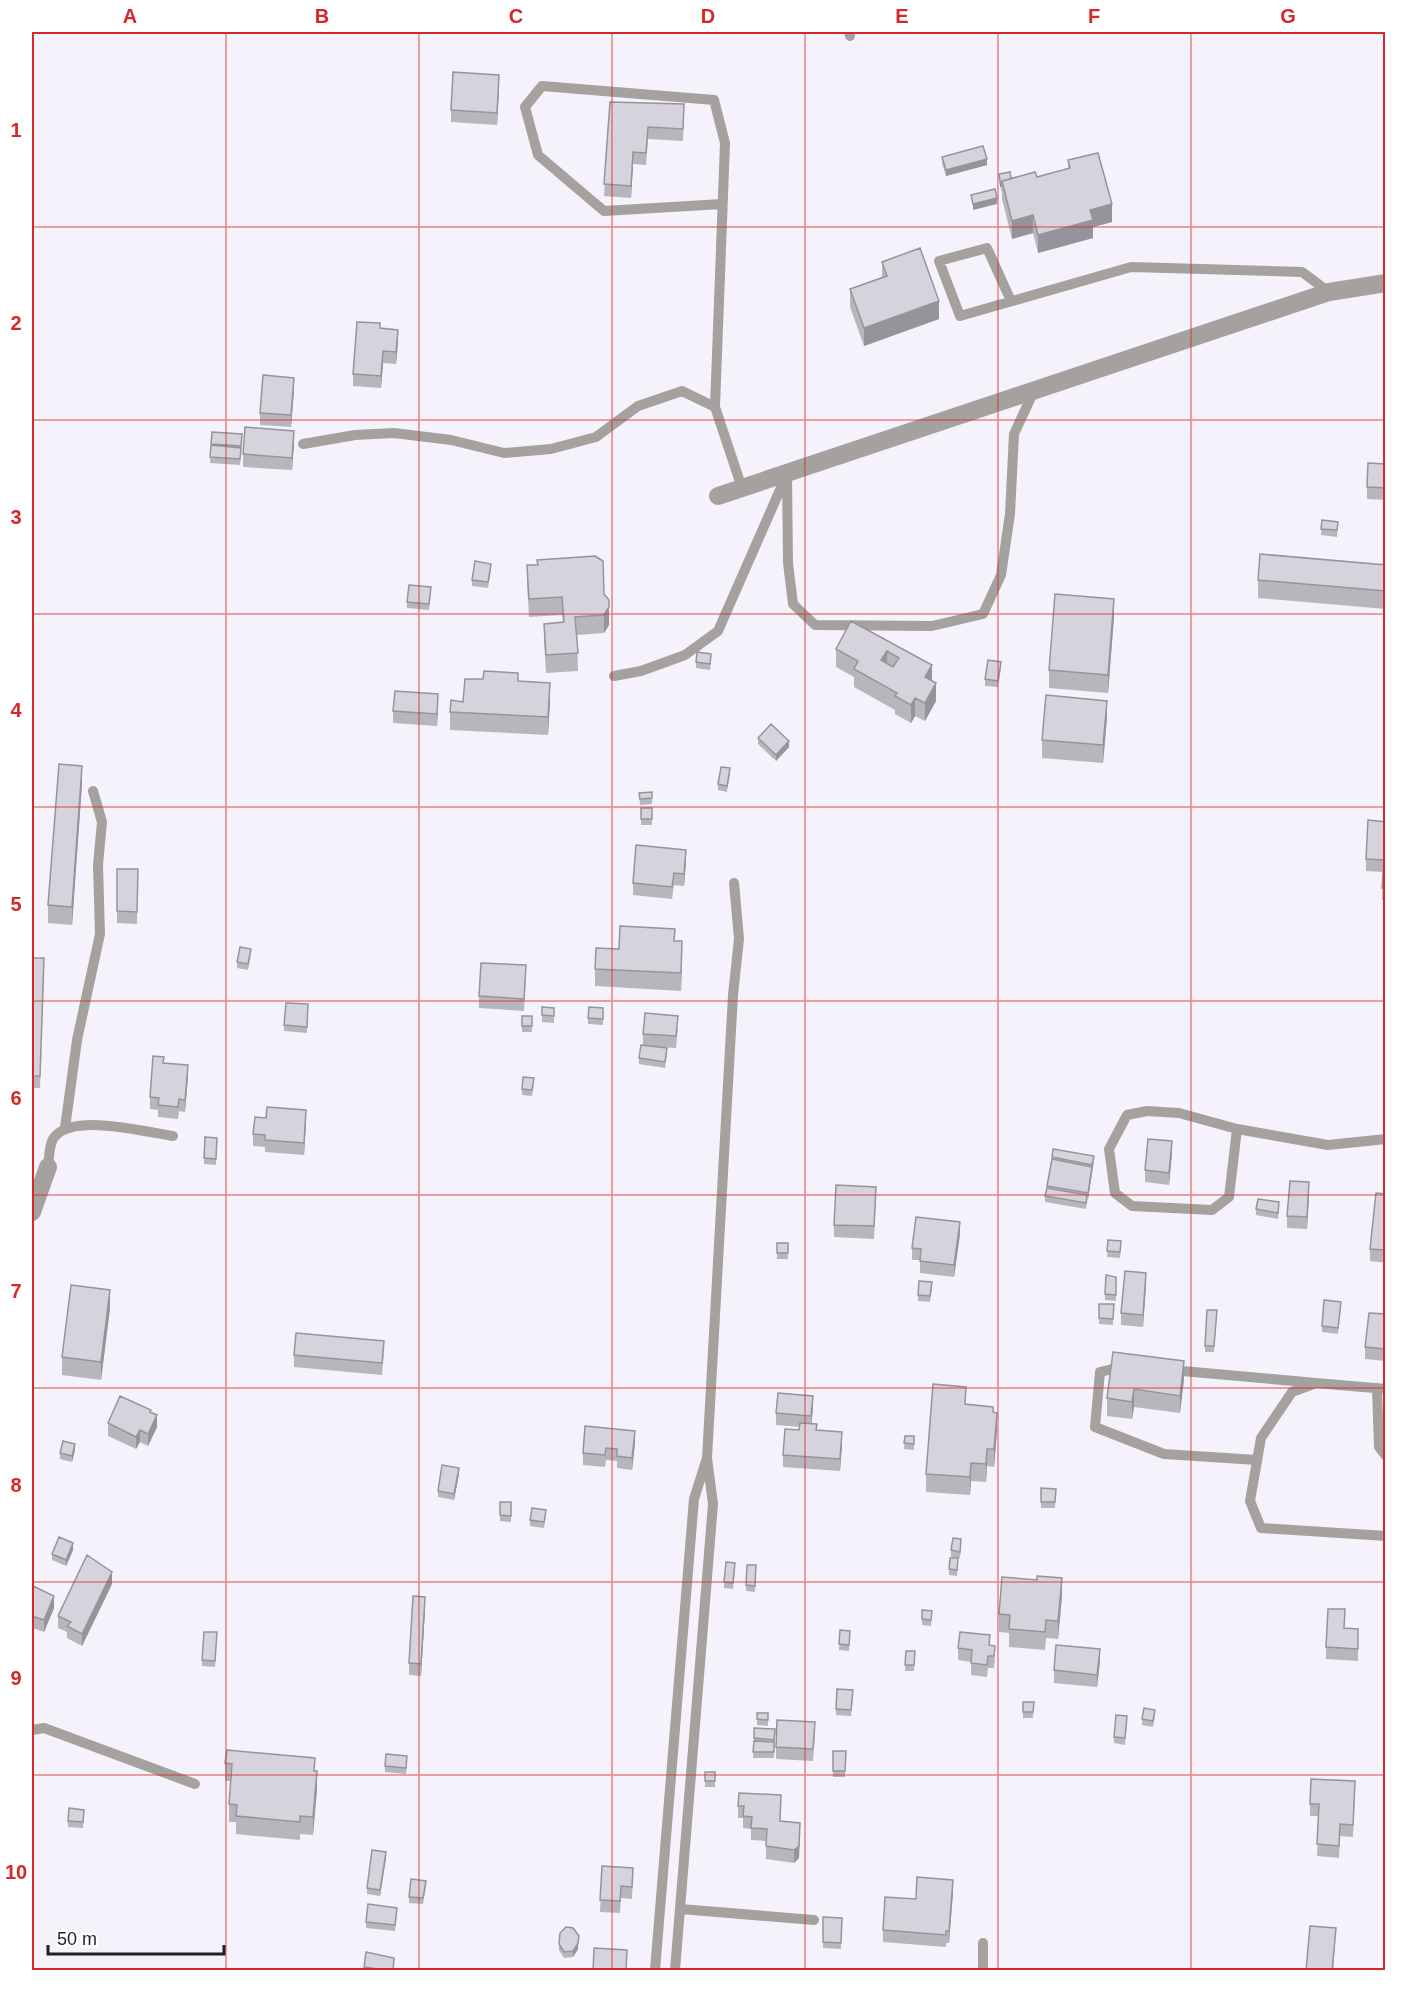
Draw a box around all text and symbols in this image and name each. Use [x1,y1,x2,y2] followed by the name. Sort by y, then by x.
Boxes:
[123,5,137,27] text: A
[315,5,329,27] text: B
[509,5,523,27] text: C
[701,5,715,27] text: D
[895,5,909,27] text: E
[1088,5,1100,27] text: F
[1280,5,1296,27] text: G
[10,119,22,141] text: 1
[10,312,22,334] text: 2
[10,506,22,528] text: 3
[10,699,22,721] text: 4
[10,893,22,915] text: 5
[10,1087,22,1109] text: 6
[10,1280,22,1302] text: 7
[10,1474,22,1496] text: 8
[10,1667,22,1689] text: 9
[5,1861,27,1883] text: 10
[48,1918,224,1956] scale bar
[57,1929,97,1949] text: 50 m

